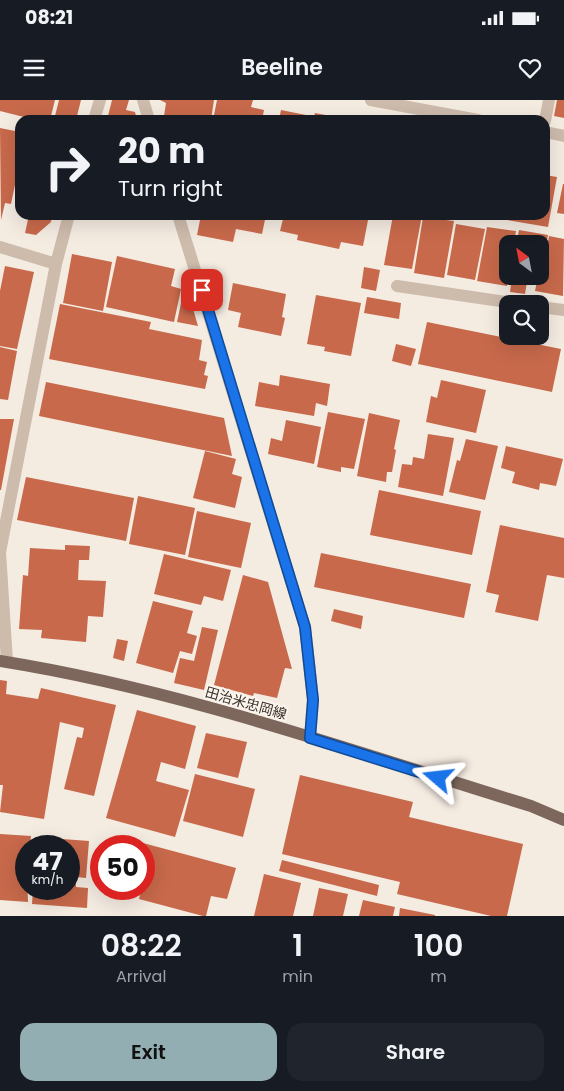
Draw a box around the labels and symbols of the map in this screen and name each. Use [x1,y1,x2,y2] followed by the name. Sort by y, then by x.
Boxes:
[499,235,549,285] north arrow
[181,269,223,311] pin
[203,682,289,724] street label: 田治米忠岡線
[411,751,463,803] position arrow
[90,835,155,900] speed limit sign: 50

